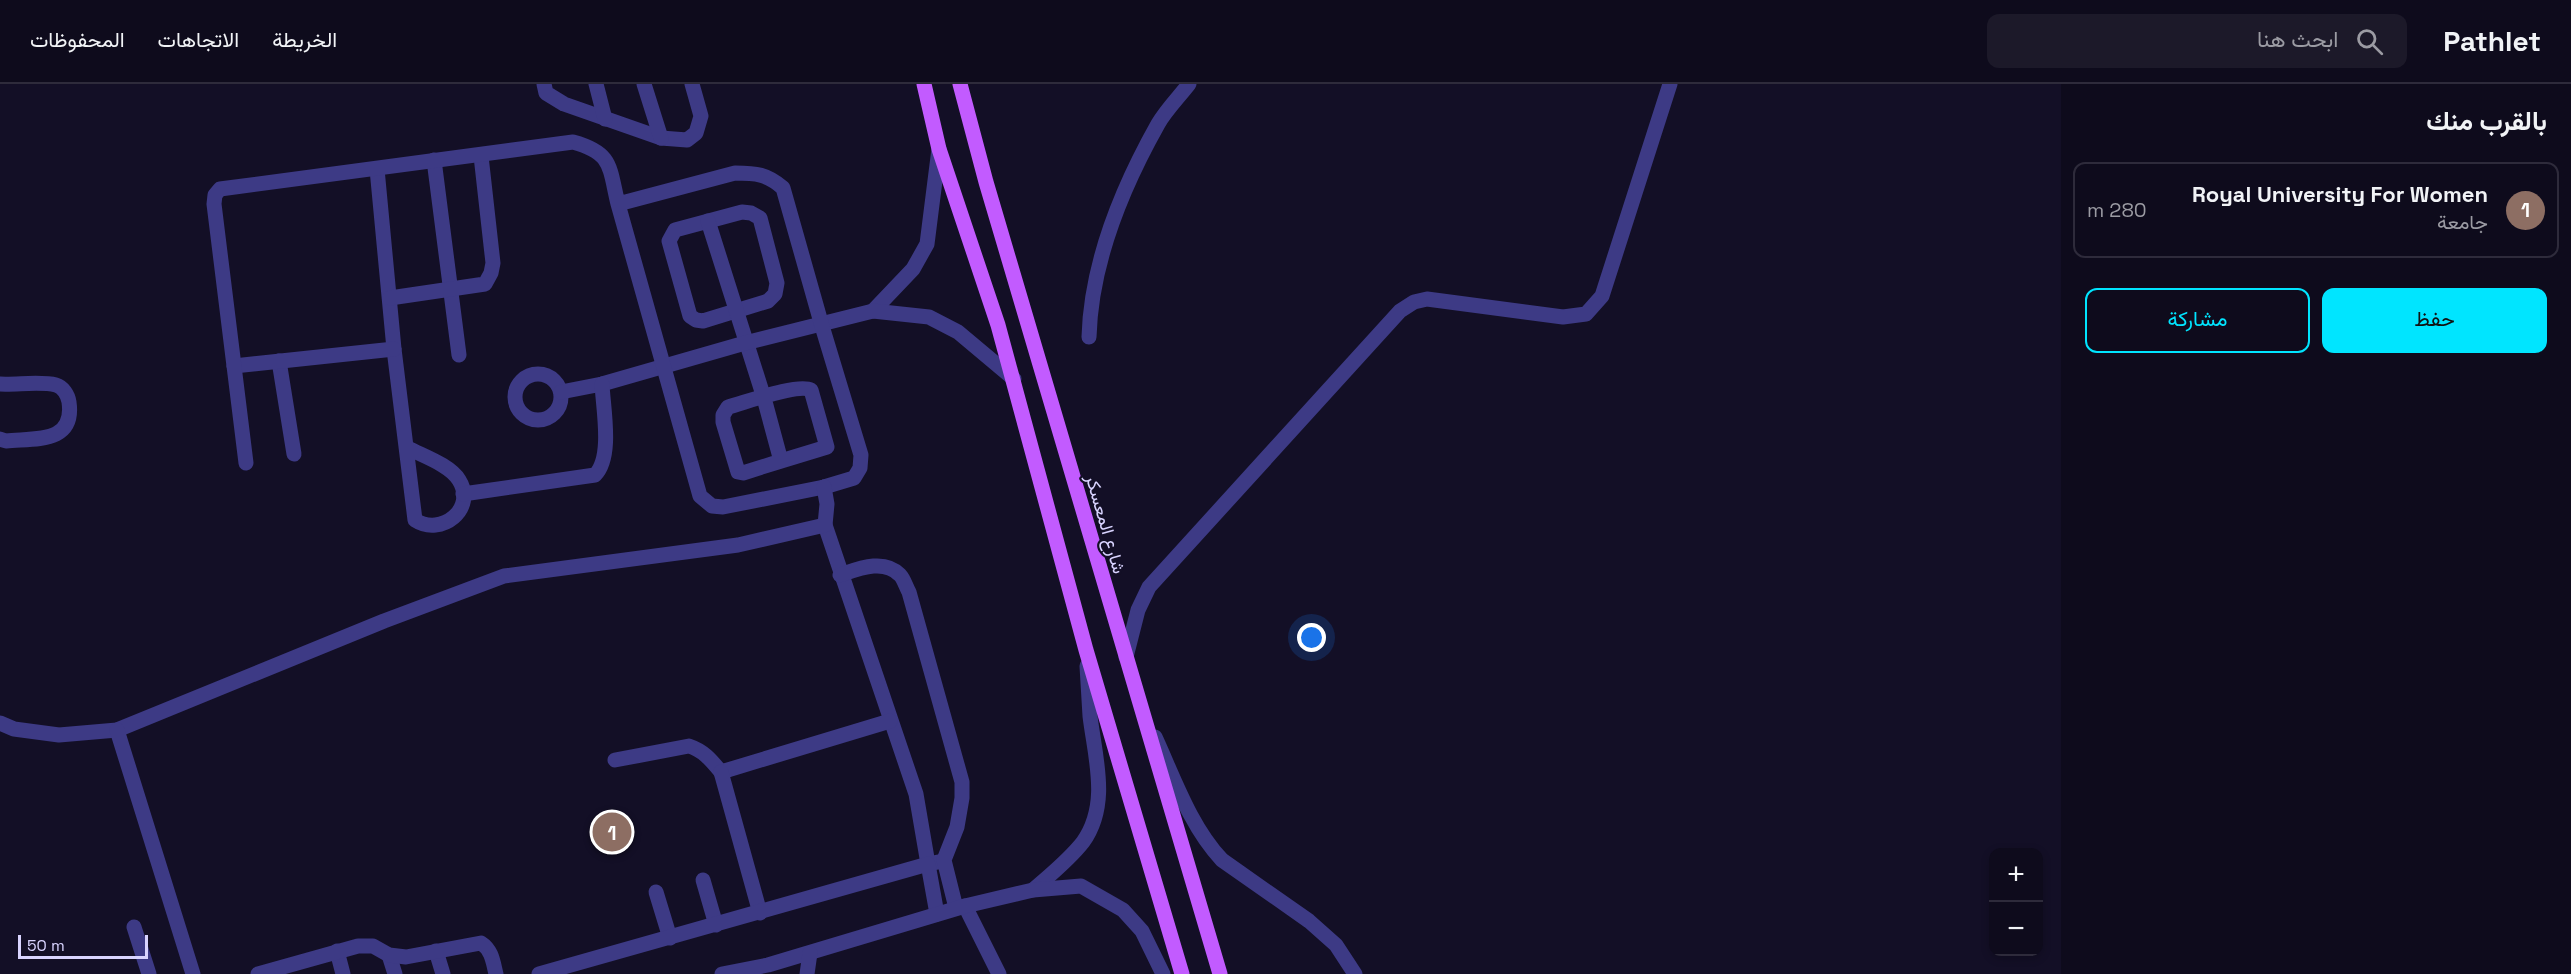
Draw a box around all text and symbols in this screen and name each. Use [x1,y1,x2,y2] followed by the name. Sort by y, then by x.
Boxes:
[1987,14,2407,68] search box
[2443,23,2541,59] text: Pathlet
[2257,25,2338,53] text: ابحث هنا
[2353,25,2386,58] icon: search
[30,26,125,53] text: المحفوظات
[158,26,239,53] text: الاتجاهات
[272,26,337,53] text: الخريطة
[2426,104,2547,138] text: بالقرب منك
[2192,180,2488,208] text: Royal University For Women
[2087,197,2147,223] text: 280 m
[2521,197,2530,223] text: 1
[2437,209,2488,235] text: جامعة
[2085,288,2310,353] button: مشاركة
[2322,288,2547,353] button: حفظ
[1080,471,1131,577] street label: شارع المعسكر
[1297,623,1326,652] your location
[592,810,632,855] pin: 1
[1989,848,2043,956] map controls
[1989,848,2043,902] button: +
[1989,902,2043,956] button: −
[18,932,148,960] scale bar
[27,935,65,956] text: 50 m

